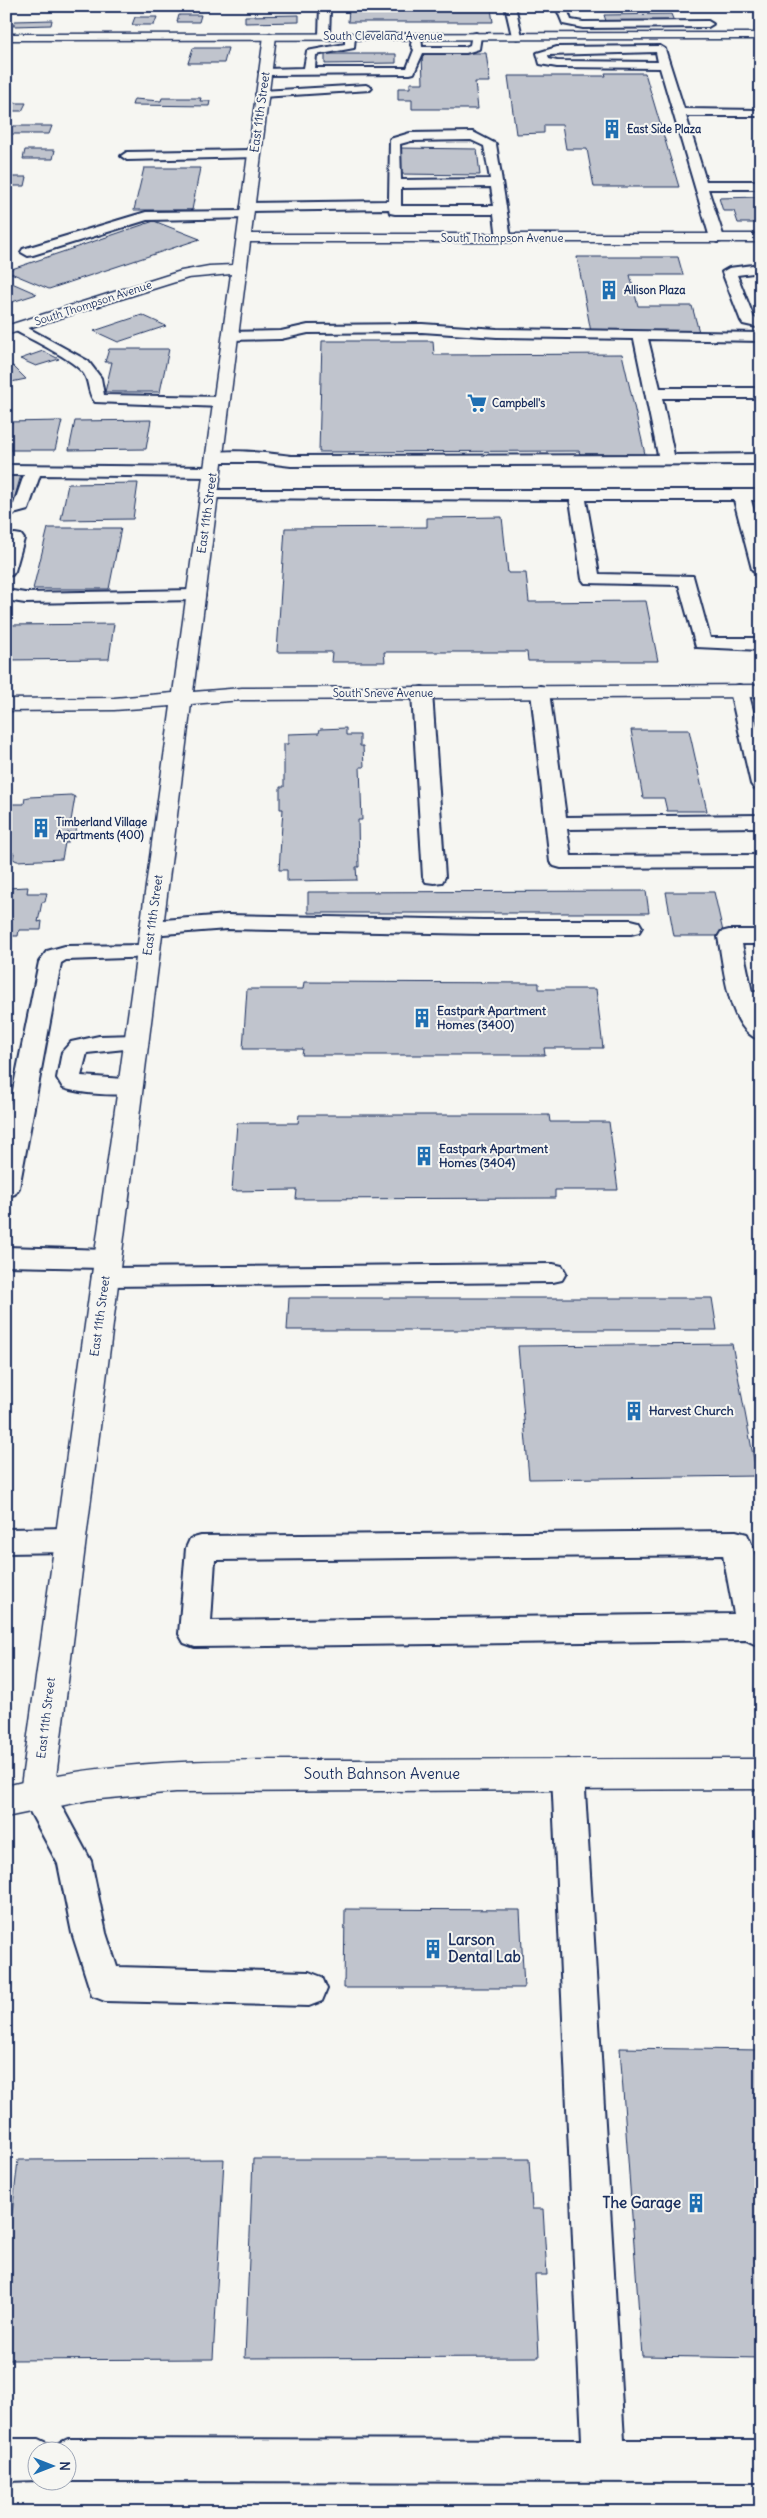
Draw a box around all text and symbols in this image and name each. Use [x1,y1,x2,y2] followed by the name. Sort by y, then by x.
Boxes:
[323,29,443,43] street label: South Cleveland Avenue
[246,71,273,153] street label: East 11th Street
[601,118,623,140] building icon: East Side Plaza
[627,122,702,136] place label: East Side Plaza
[441,231,563,245] street label: South Thompson Avenue
[33,277,154,329] street label: South Thompson Avenue
[598,279,620,301] building icon: Allison Plaza
[624,283,686,297] place label: Allison Plaza
[466,392,488,414] supermarket icon: Campbell's
[492,396,545,411] place label: Campbell's
[193,472,220,554] street label: East 11th Street
[333,686,433,700] street label: South Sneve Avenue
[56,815,147,843] place label: Timberland Village Apartments (400)
[30,817,52,839] building icon: Timberland Village Apartments (400)
[139,874,166,956] street label: East 11th Street
[437,1003,547,1033] place label: Eastpark Apartment Homes (3400)
[411,1007,433,1029] building icon: Eastpark Apartment Homes (3400)
[439,1141,549,1171] place label: Eastpark Apartment Homes (3404)
[413,1145,435,1167] building icon: Eastpark Apartment Homes (3404)
[86,1275,113,1357] street label: East 11th Street
[623,1400,645,1422] building icon: Harvest Church
[649,1403,734,1418] place label: Harvest Church
[33,1677,58,1759] street label: East 11th Street
[304,1764,460,1783] street label: South Bahnson Avenue
[448,1930,521,1966] place label: Larson Dental Lab
[422,1938,444,1960] building icon: Larson Dental Lab
[685,2192,707,2214] building icon: The Garage
[603,2193,681,2213] place label: The Garage
[28,2440,78,2490] north arrow
[56,2461,74,2471] text: N

